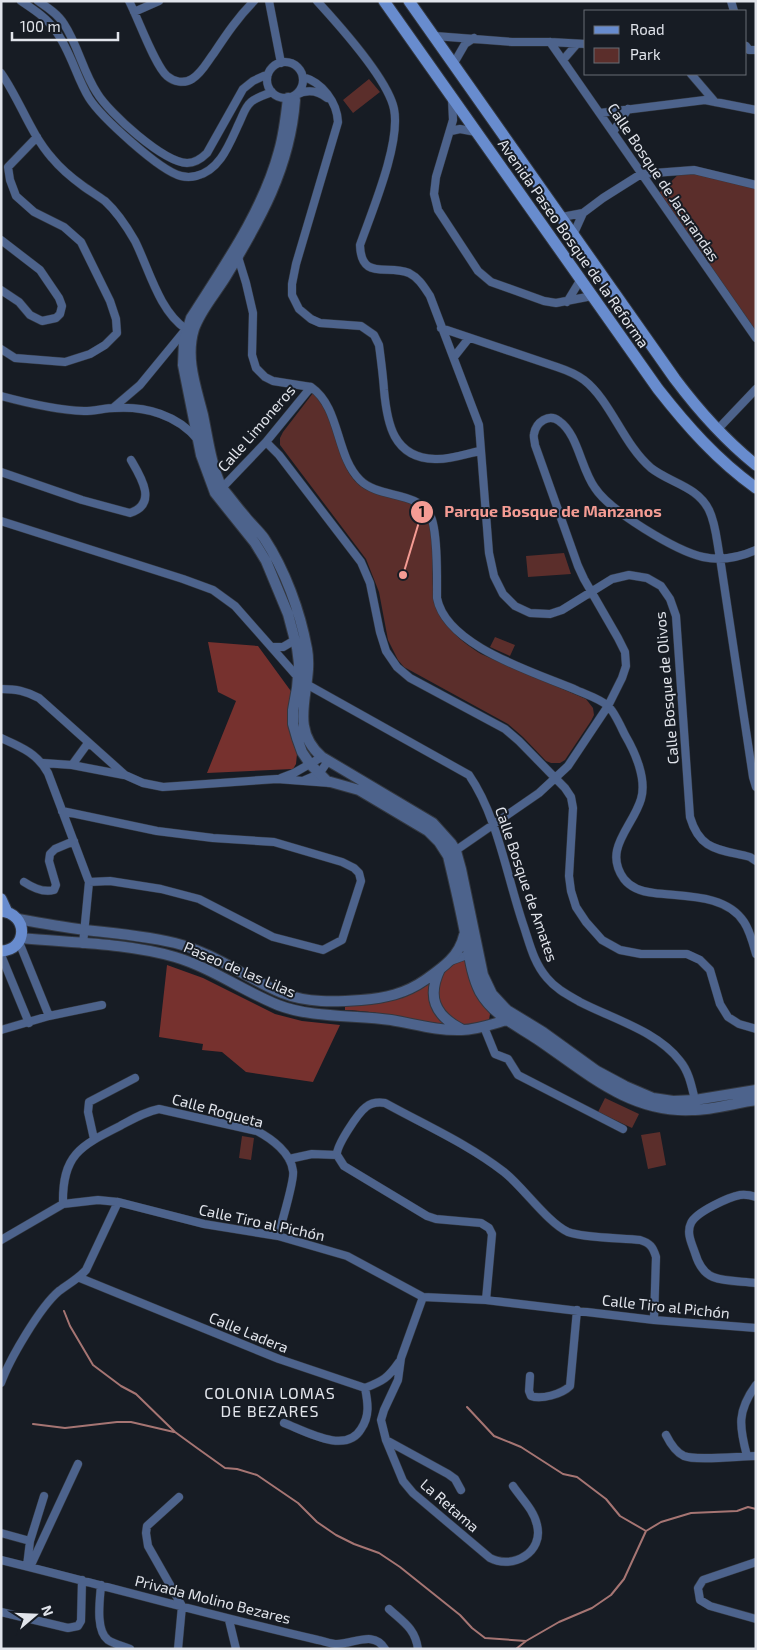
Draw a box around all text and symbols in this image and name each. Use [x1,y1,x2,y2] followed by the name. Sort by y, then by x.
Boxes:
[12,10,119,42] scale bar
[584,10,747,75] legend
[20,17,61,35] text: 100 m
[630,20,665,38] text: Road
[630,45,661,63] text: Park
[604,99,724,265] street label: Calle Bosque de Jacarandas
[495,135,653,351] street label: Avenida Paseo Bosque de la Reforma
[213,381,299,475] street label: Calle Limoneros
[410,496,672,527] callout: Parque Bosque de Manzanos
[444,501,662,520] text: Parque Bosque de Manzanos
[419,502,425,520] text: 1
[650,611,682,765] street label: Calle Bosque de Olivos
[492,804,562,964] street label: Calle Bosque de Amates
[181,937,299,1001] street label: Paseo de las Lilas
[170,1089,266,1131] street label: Calle Roqueta
[197,1200,327,1244] street label: Calle Tiro al Pichón
[601,1290,731,1322] street label: Calle Tiro al Pichón
[207,1308,291,1356] street label: Calle Ladera
[204,1383,336,1420] district label: COLONIA LOMAS DE BEZARES
[417,1475,483,1535] street label: La Retama
[133,1571,293,1627] street label: Privada Molino Bezares
[10,1590,60,1640] north arrow
[38,1603,57,1618] text: N

